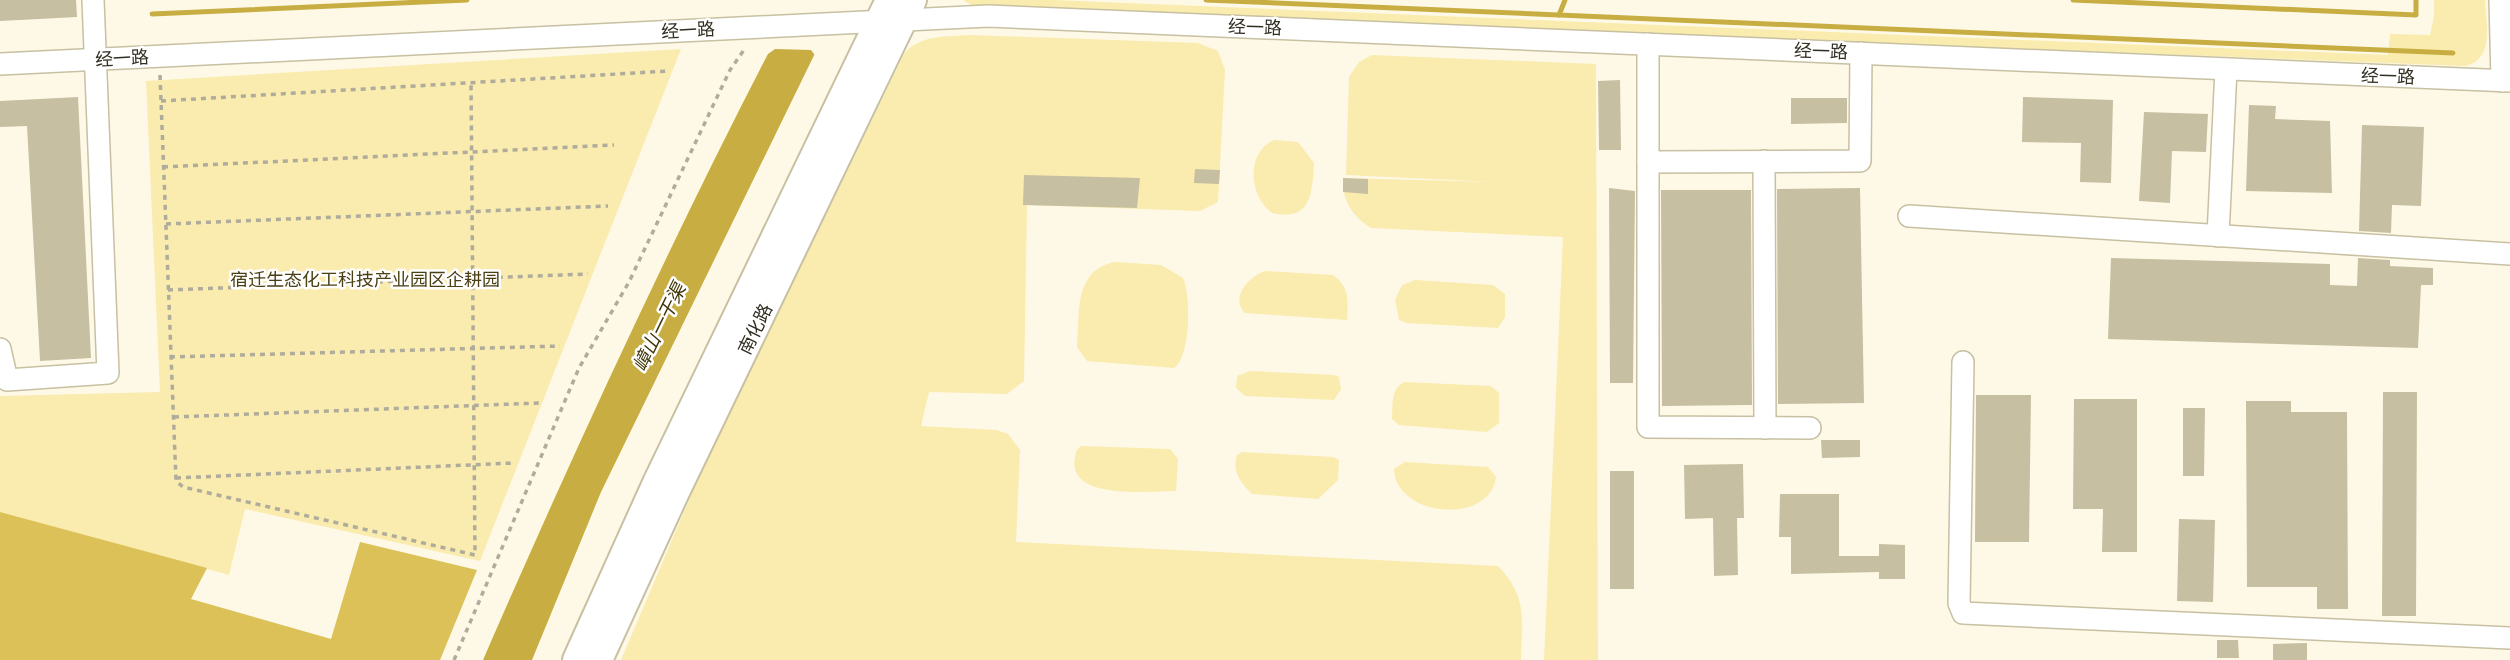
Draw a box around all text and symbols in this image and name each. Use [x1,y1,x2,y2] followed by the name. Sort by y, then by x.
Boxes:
[1228,16,1282,38] street label: 经一路
[660,18,716,42] street label: 经一路
[1794,40,1848,62] street label: 经一路
[94,46,150,70] street label: 经一路
[2361,65,2415,87] street label: 经一路
[230,269,500,290] park label: 宿迁生态化工科技产业园区企耕园
[628,277,691,375] water label: 嶂山一干渠
[734,300,776,358] street label: 南化路

